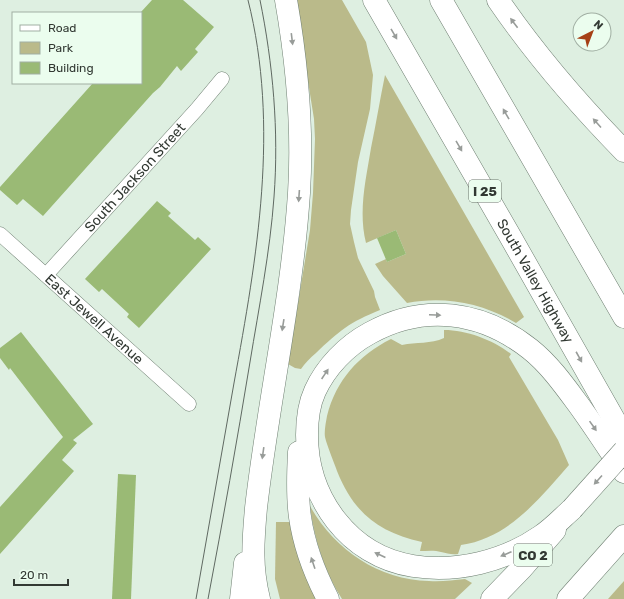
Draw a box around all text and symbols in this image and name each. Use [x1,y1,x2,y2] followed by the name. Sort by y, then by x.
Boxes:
[12,12,142,84] legend
[572,12,612,52] north arrow
[510,17,518,28] one-way arrow
[591,17,606,32] text: N
[48,21,76,35] text: Road
[390,28,397,40] one-way arrow
[289,33,295,45] one-way arrow
[48,41,74,55] text: Park
[48,61,94,75] text: Building
[503,108,510,120] one-way arrow
[592,118,602,128] one-way arrow
[81,119,189,236] street label: South Jackson Street
[455,140,462,152] one-way arrow
[469,180,501,202] road number: I 25
[295,190,302,202] one-way arrow
[493,216,577,347] street label: South Valley Highway
[41,271,147,368] street label: East Jewell Avenue
[429,312,442,318] one-way arrow
[279,319,285,331] one-way arrow
[575,351,582,363] one-way arrow
[321,369,329,379] one-way arrow
[589,421,597,432] one-way arrow
[260,447,266,459] one-way arrow
[594,475,603,484] one-way arrow
[514,544,552,566] road number: CO 2
[500,551,512,557] one-way arrow
[374,552,386,558] one-way arrow
[309,557,315,569] one-way arrow
[14,561,68,587] scale bar
[20,568,48,582] text: 20 m

